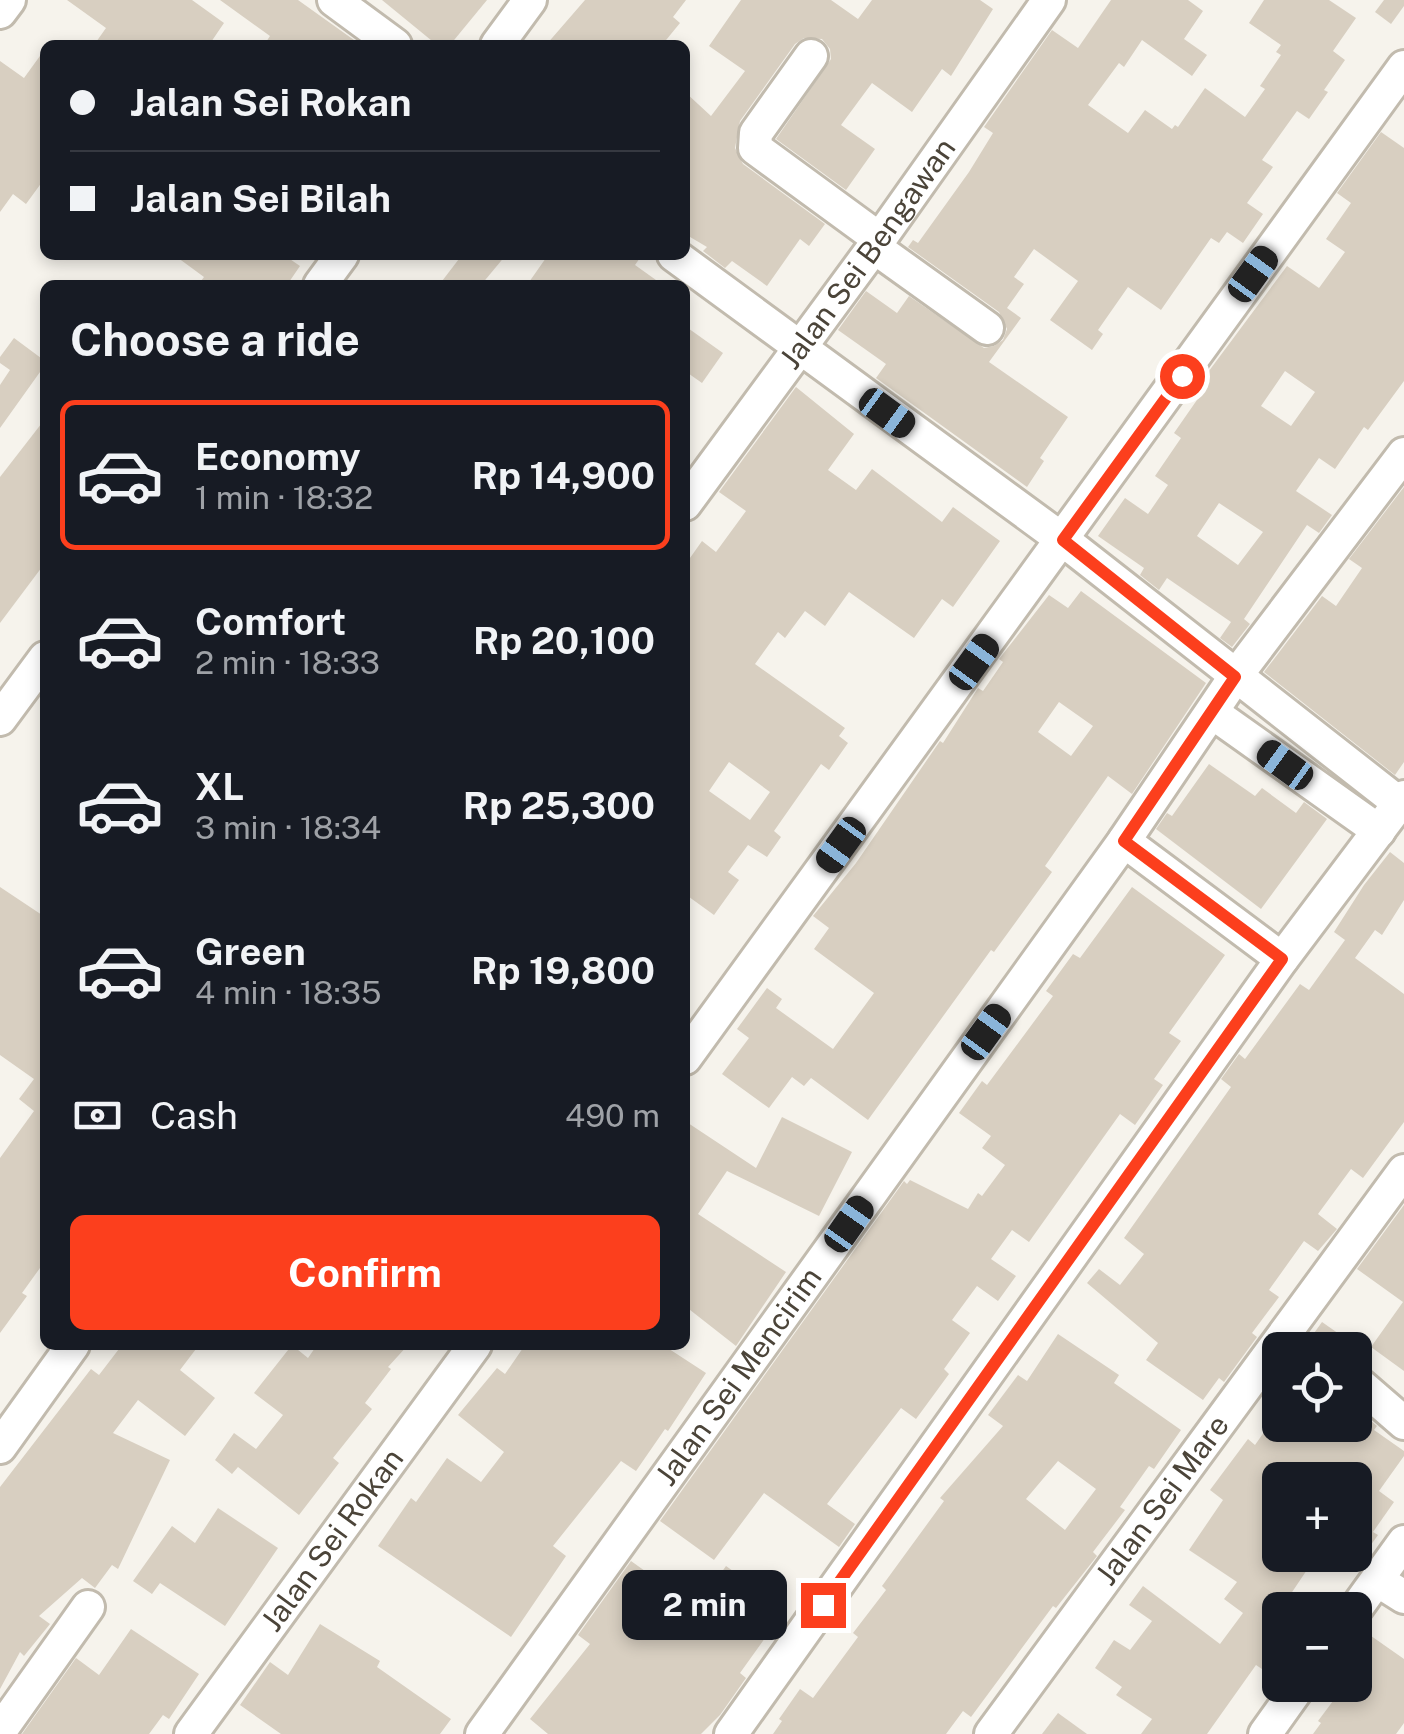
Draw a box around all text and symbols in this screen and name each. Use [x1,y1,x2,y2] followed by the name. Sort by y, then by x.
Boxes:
[130,80,412,125] text: Jalan Sei Rokan
[772,131,962,376] street label: Jalan Sei Bengawan
[130,176,391,221] text: Jalan Sei Bilah
[1223,241,1283,307] car
[70,313,360,366] text: Choose a ride
[1160,354,1205,399] route start
[854,383,920,443] car
[75,430,165,520] icon: car
[195,434,361,479] text: Economy
[472,453,655,498] text: Rp 14,900
[195,479,373,516] text: 1 min · 18:32
[75,595,165,685] icon: car
[195,599,346,644] text: Comfort
[473,618,655,663] text: Rp 20,100
[944,629,1004,695] car
[195,644,380,681] text: 2 min · 18:33
[1252,735,1318,795] car
[75,760,165,850] icon: car
[195,764,244,809] text: XL
[463,783,655,828] text: Rp 25,300
[195,809,381,846] text: 3 min · 18:34
[811,812,871,878] car
[75,925,165,1015] icon: car
[195,929,306,974] text: Green
[471,948,655,993] text: Rp 19,800
[195,974,381,1011] text: 4 min · 18:35
[956,999,1016,1065] car
[70,1088,125,1143] icon: cash
[150,1093,238,1138] text: Cash
[565,1097,660,1134] text: 490 m
[820,1191,878,1257] car
[70,1215,660,1330] button: Confirm
[648,1260,829,1492] street label: Jalan Sei Mencirim
[1262,1332,1372,1702] map controls
[1262,1332,1372,1442] button: locate
[1088,1408,1236,1592] street label: Jalan Sei Mare
[253,1441,410,1638] street label: Jalan Sei Rokan
[1262,1462,1372,1572] button: +
[623,1570,788,1640] callout: 2 min
[801,1583,846,1628] route end
[663,1586,746,1623] text: 2 min
[1262,1592,1372,1702] button: −

